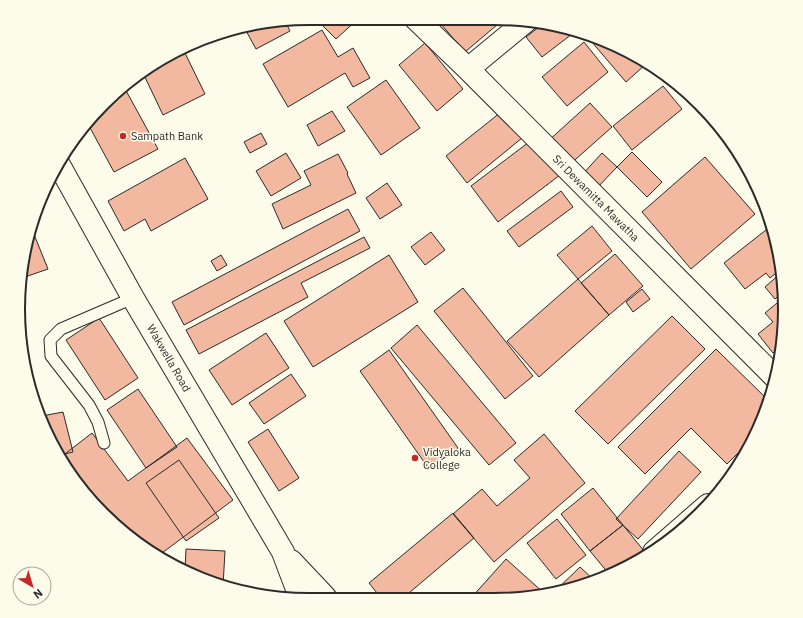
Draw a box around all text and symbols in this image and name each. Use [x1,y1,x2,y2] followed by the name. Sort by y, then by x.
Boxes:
[131,129,203,143] place label: Sampath Bank
[118,131,128,141] marker: Sampath Bank
[550,152,642,244] street label: Sri Dewamitta Mawatha
[144,322,194,394] street label: Wakwella Road
[423,445,471,472] place label: Vidyaloka College
[410,453,420,463] marker: Vidyaloka College
[12,566,52,606] north arrow
[31,586,46,602] text: N

